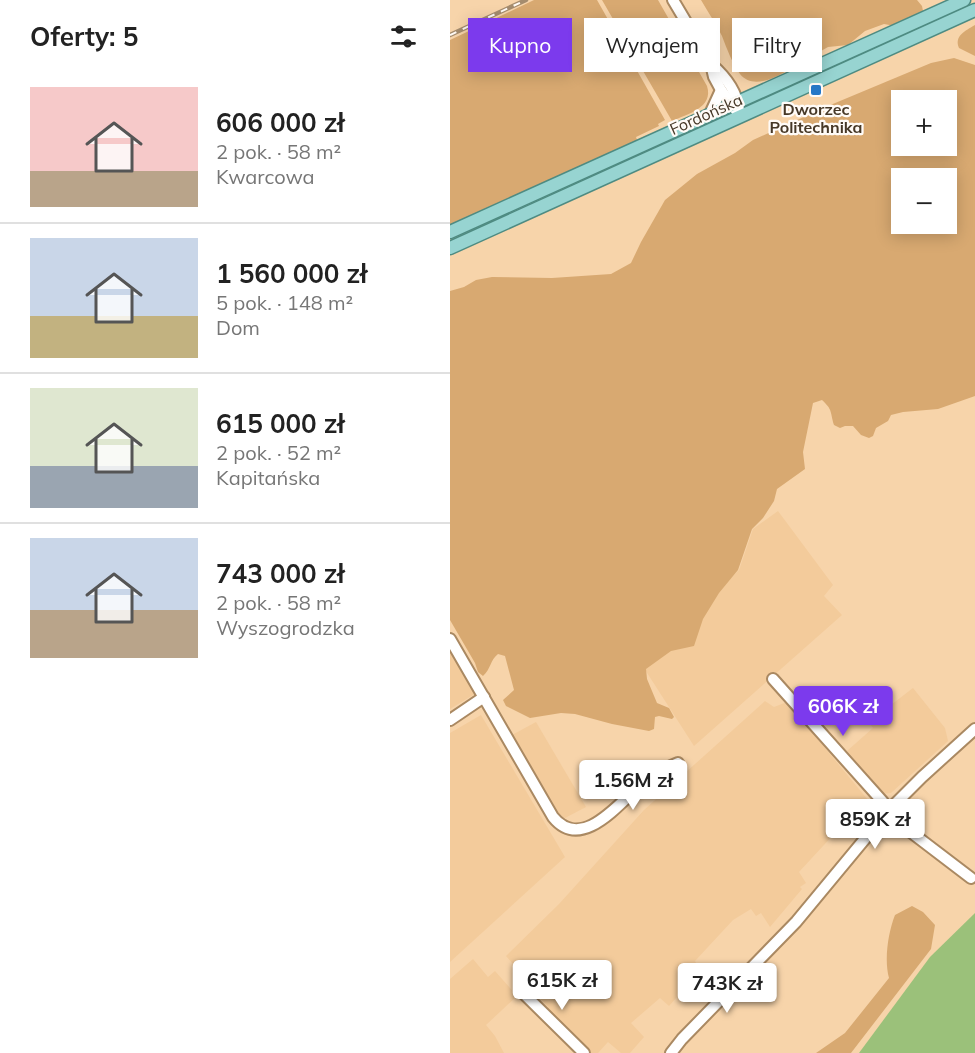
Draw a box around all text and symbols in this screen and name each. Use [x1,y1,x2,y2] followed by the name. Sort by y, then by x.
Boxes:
[468,18,572,72] chip: Kupno
[584,18,720,72] chip: Wynajem
[732,18,822,72] chip: Filtry
[30,20,138,53] text: Oferty: 5
[387,20,420,53] icon: filters
[809,83,823,97] marker: Dworzec Politechnika
[667,89,745,139] street label: Fordońska
[891,90,957,234] map controls
[891,90,957,156] button: +
[769,99,863,137] place label: Dworzec Politechnika
[216,106,344,139] text: 606 000 zł
[78,111,150,183] icon: home
[216,139,341,164] text: 2 pok. · 58 m²
[216,164,315,189] text: Kwarcowa
[891,168,957,234] button: −
[216,257,367,290] text: 1 560 000 zł
[78,262,150,334] icon: home
[216,290,353,315] text: 5 pok. · 148 m²
[216,315,260,340] text: Dom
[216,407,344,440] text: 615 000 zł
[78,412,150,484] icon: home
[216,440,341,465] text: 2 pok. · 52 m²
[216,465,320,490] text: Kapitańska
[216,557,344,590] text: 743 000 zł
[78,562,150,634] icon: home
[216,590,341,615] text: 2 pok. · 58 m²
[216,615,355,640] text: Wyszogrodzka
[788,686,898,737] pin: 606K zł
[808,693,878,718] text: 606K zł
[571,760,695,811] pin: 1.56M zł
[593,767,673,792] text: 1.56M zł
[820,799,930,850] pin: 859K zł
[840,806,910,831] text: 859K zł
[507,960,617,1011] pin: 615K zł
[672,963,782,1014] pin: 743K zł
[527,967,597,992] text: 615K zł
[692,970,762,995] text: 743K zł

